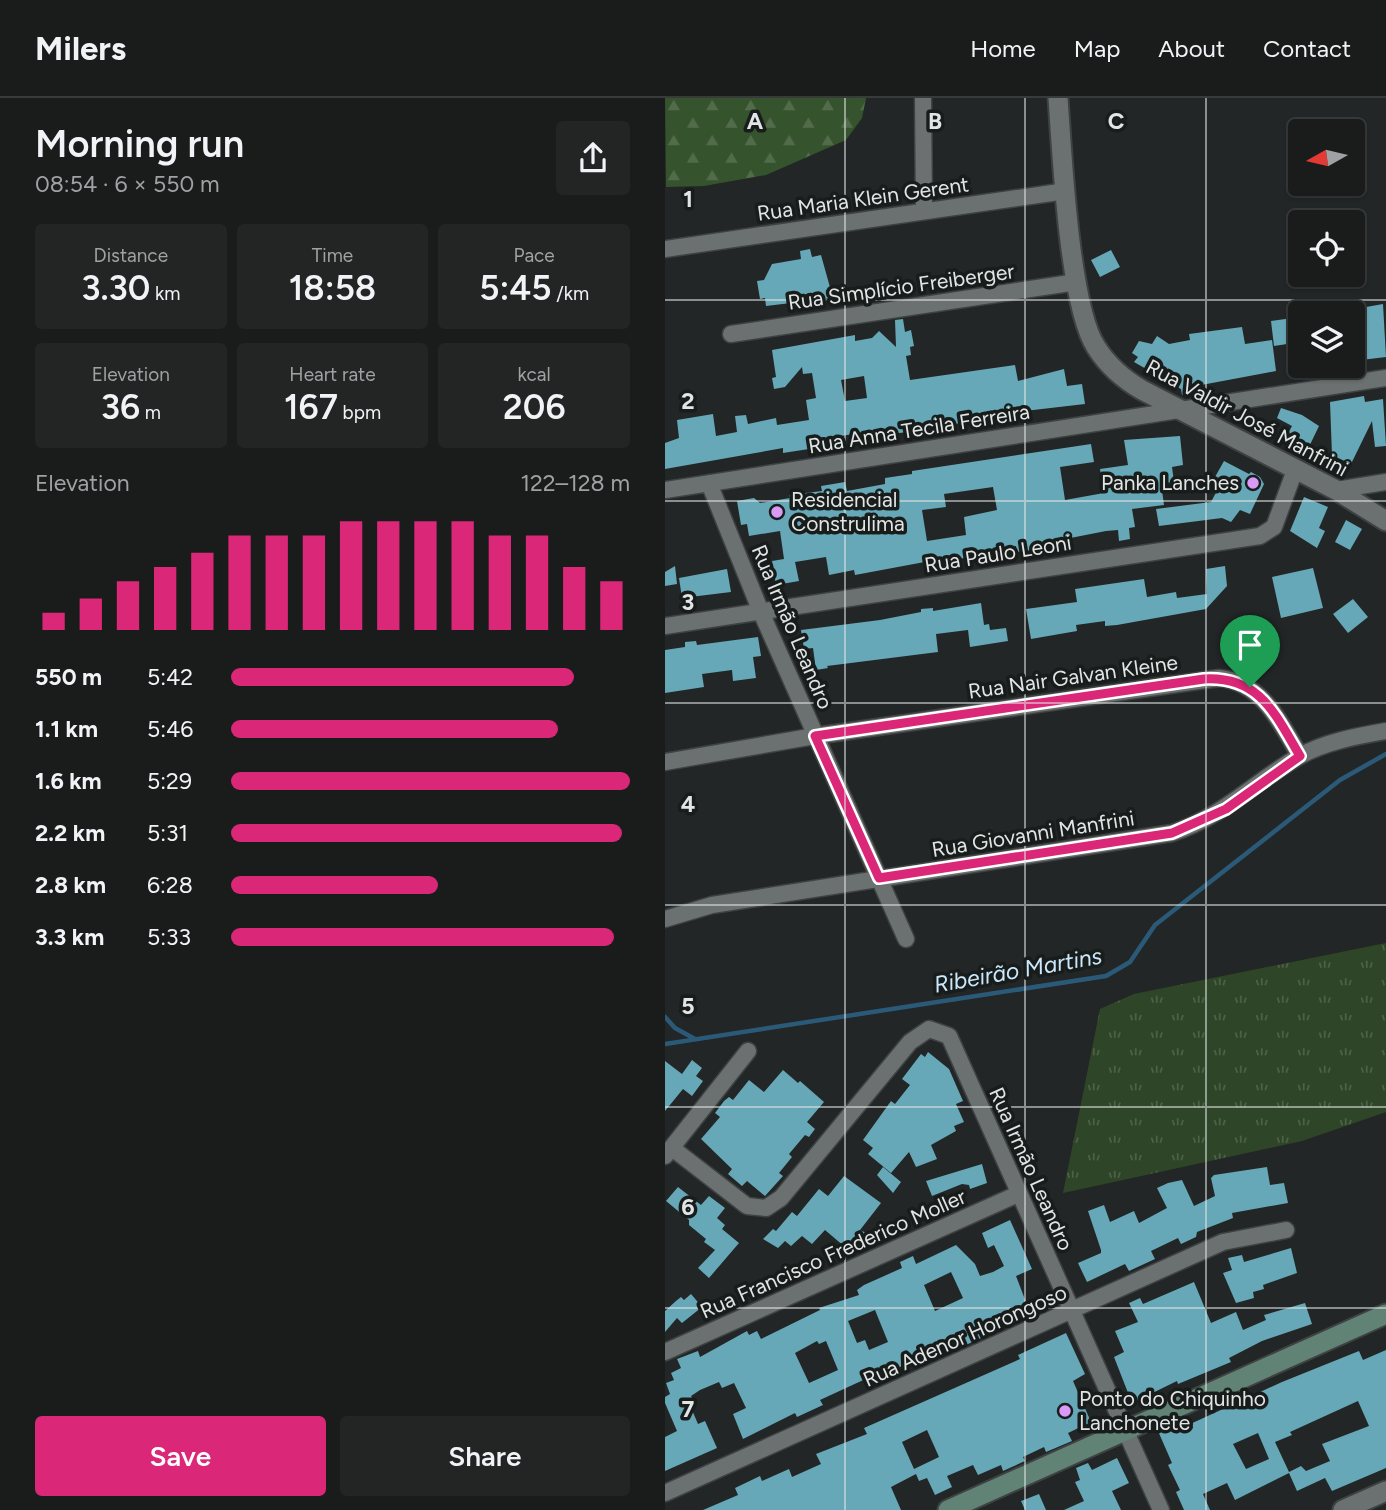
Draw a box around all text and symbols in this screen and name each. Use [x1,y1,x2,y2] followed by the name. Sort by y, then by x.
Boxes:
[35,29,126,68] text: Milers
[970,34,1036,63] text: Home
[1074,34,1120,63] text: Map
[1158,34,1225,63] text: About
[1263,34,1351,63] text: Contact
[747,107,764,135] text: A
[928,107,942,135] text: B
[1108,107,1125,135] text: C
[1288,119,1365,196] north arrow
[1288,119,1365,378] map controls
[35,121,244,167] text: Morning run
[556,121,630,195] button: share
[35,170,220,198] text: 08:54 · 6 × 550 m
[756,171,970,226] street label: Rua Maria Klein Gerent
[683,185,693,213] text: 1
[1288,210,1365,287] button: locate
[94,244,168,267] text: Distance
[312,244,353,267] text: Time
[514,244,555,267] text: Pace
[786,258,1016,315] street label: Rua Simplício Freiberger
[81,267,150,309] text: 3.30
[289,267,376,309] text: 18:58
[479,267,552,309] text: 5:45
[150,282,181,305] text: km
[552,282,589,305] text: /km
[1288,301,1365,378] button: layers
[1142,354,1353,481] street label: Rua Valdir José Manfrini
[92,363,170,386] text: Elevation
[289,363,376,386] text: Heart rate
[518,363,551,386] text: kcal
[101,386,140,428] text: 36
[284,386,338,428] text: 167
[503,386,565,428] text: 206
[681,387,695,415] text: 2
[806,399,1031,458] street label: Rua Anna Tecila Ferreira
[140,401,161,424] text: m
[338,401,381,424] text: bpm
[35,469,130,497] text: Elevation
[520,469,630,497] text: 122–128 m
[1101,470,1239,495] place label: Panka Lanches
[1245,475,1261,491] marker: Panka Lanches
[791,487,905,536] place label: Residencial Construlima
[769,504,785,520] marker: Residencial Construlima
[923,530,1073,577] street label: Rua Paulo Leoni
[747,541,838,713] street label: Rua Irmão Leandro
[682,588,694,616] text: 3
[1220,615,1280,687] pin
[1231,626,1269,664] icon: arrive
[967,649,1179,704] street label: Rua Nair Galvan Kleine
[35,663,102,691] text: 550 m
[147,663,193,691] text: 5:42
[35,715,98,743] text: 1.1 km
[147,715,193,743] text: 5:46
[35,767,102,795] text: 1.6 km
[147,767,192,795] text: 5:29
[681,790,695,818] text: 4
[930,805,1136,862] street label: Rua Giovanni Manfrini
[35,819,105,847] text: 2.2 km
[147,819,188,847] text: 5:31
[35,871,106,899] text: 2.8 km
[147,871,193,899] text: 6:28
[35,923,104,951] text: 3.3 km
[147,923,191,951] text: 5:33
[932,941,1104,999] water label: Ribeirão Martins
[681,992,695,1020] text: 5
[984,1083,1079,1254] street label: Rua Irmão Leandro
[696,1184,970,1324] street label: Rua Francisco Frederico Moller
[681,1193,695,1221] text: 6
[859,1279,1070,1392] street label: Rua Adenor Horongoso
[1079,1386,1266,1435] place label: Ponto do Chiquinho Lanchonete
[682,1395,695,1423] text: 7
[1057,1403,1073,1419] marker: Ponto do Chiquinho Lanchonete
[35,1416,326,1496] button: Save
[340,1416,630,1496] button: Share

